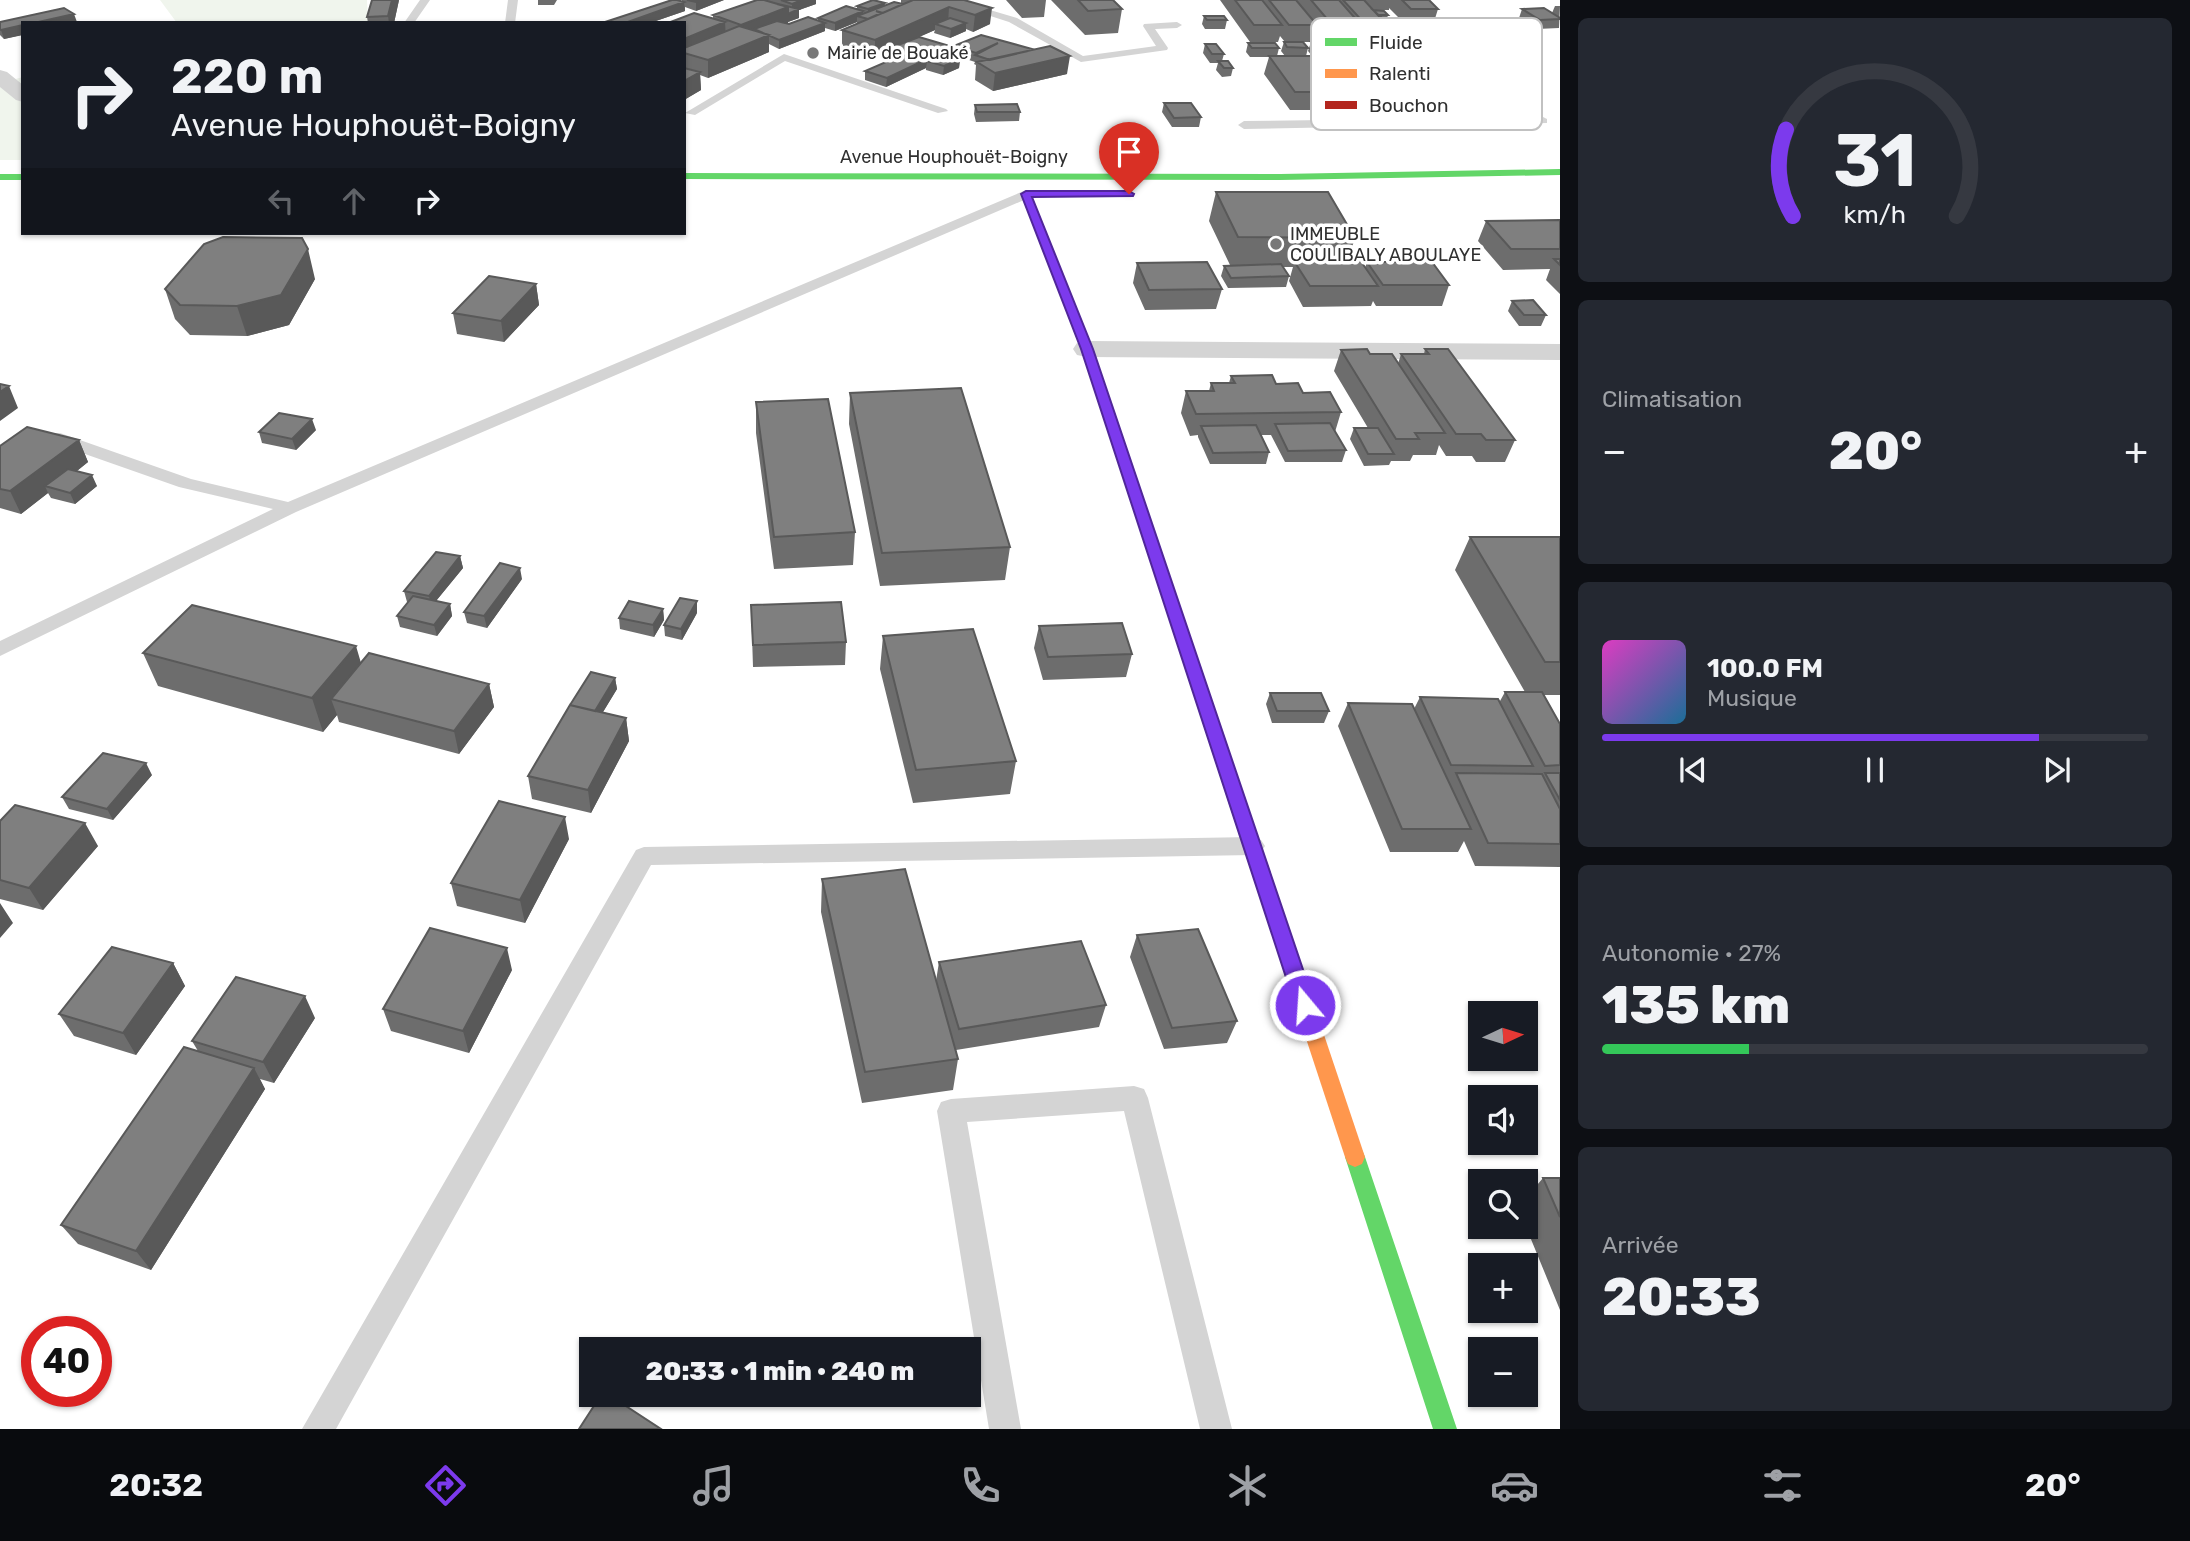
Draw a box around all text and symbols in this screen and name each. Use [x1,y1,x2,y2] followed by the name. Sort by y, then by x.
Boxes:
[1311,18,1542,130] legend
[1369,31,1423,54] text: Fluide
[827,42,969,64] place label: Mairie de Bouaké
[805,45,821,61] marker: Mairie de Bouaké
[171,47,323,105] text: 220 m
[56,49,147,140] icon: right
[1369,62,1431,85] text: Ralenti
[1369,94,1449,117] text: Bouchon
[171,106,576,144] text: Avenue Houphouët-Boigny
[1833,118,1917,204] text: 31
[1099,122,1159,194] pin
[1110,133,1148,171] icon: arrive
[840,146,1068,168] street label: Avenue Houphouët-Boigny
[262,182,300,220] icon: left
[335,182,373,220] icon: ahead
[408,182,446,220] icon: right
[1844,200,1906,229] text: km/h
[1290,223,1481,266] place label: IMMEUBLE COULIBALY ABOULAYE
[1268,236,1284,252] marker: IMMEUBLE COULIBALY ABOULAYE
[1602,385,1742,413] text: Climatisation
[1829,420,1922,482] text: 20°
[1602,428,1627,474] text: −
[2124,428,2148,474] text: +
[1707,653,1823,684] text: 100.0 FM
[1707,684,1797,712] text: Musique
[1674,751,1712,789] icon: previous
[1856,751,1894,789] icon: pause
[2038,751,2076,789] icon: next
[1602,939,1781,967] text: Autonomie · 27%
[1268,968,1342,1042] position arrow
[1602,974,1790,1036] text: 135 km
[1468,1001,1538,1071] north arrow
[1468,1001,1538,1407] map controls
[1468,1085,1538,1155] button: sound
[1468,1169,1538,1239] button: search
[1602,1231,1679,1259] text: Arrivée
[1468,1253,1538,1323] button: +
[1602,1266,1761,1328] text: 20:33
[21,1316,112,1407] speed limit sign: 40
[1468,1337,1538,1407] button: −
[646,1356,914,1387] text: 20:33 · 1 min · 240 m
[421,1461,470,1510] icon: directions
[689,1461,738,1510] icon: music
[956,1461,1005,1510] icon: phone
[1223,1461,1272,1510] icon: climate
[1490,1461,1539,1510] icon: car
[1758,1461,1807,1510] icon: filters
[109,1466,203,1504] text: 20:32
[2025,1466,2081,1504] text: 20°

